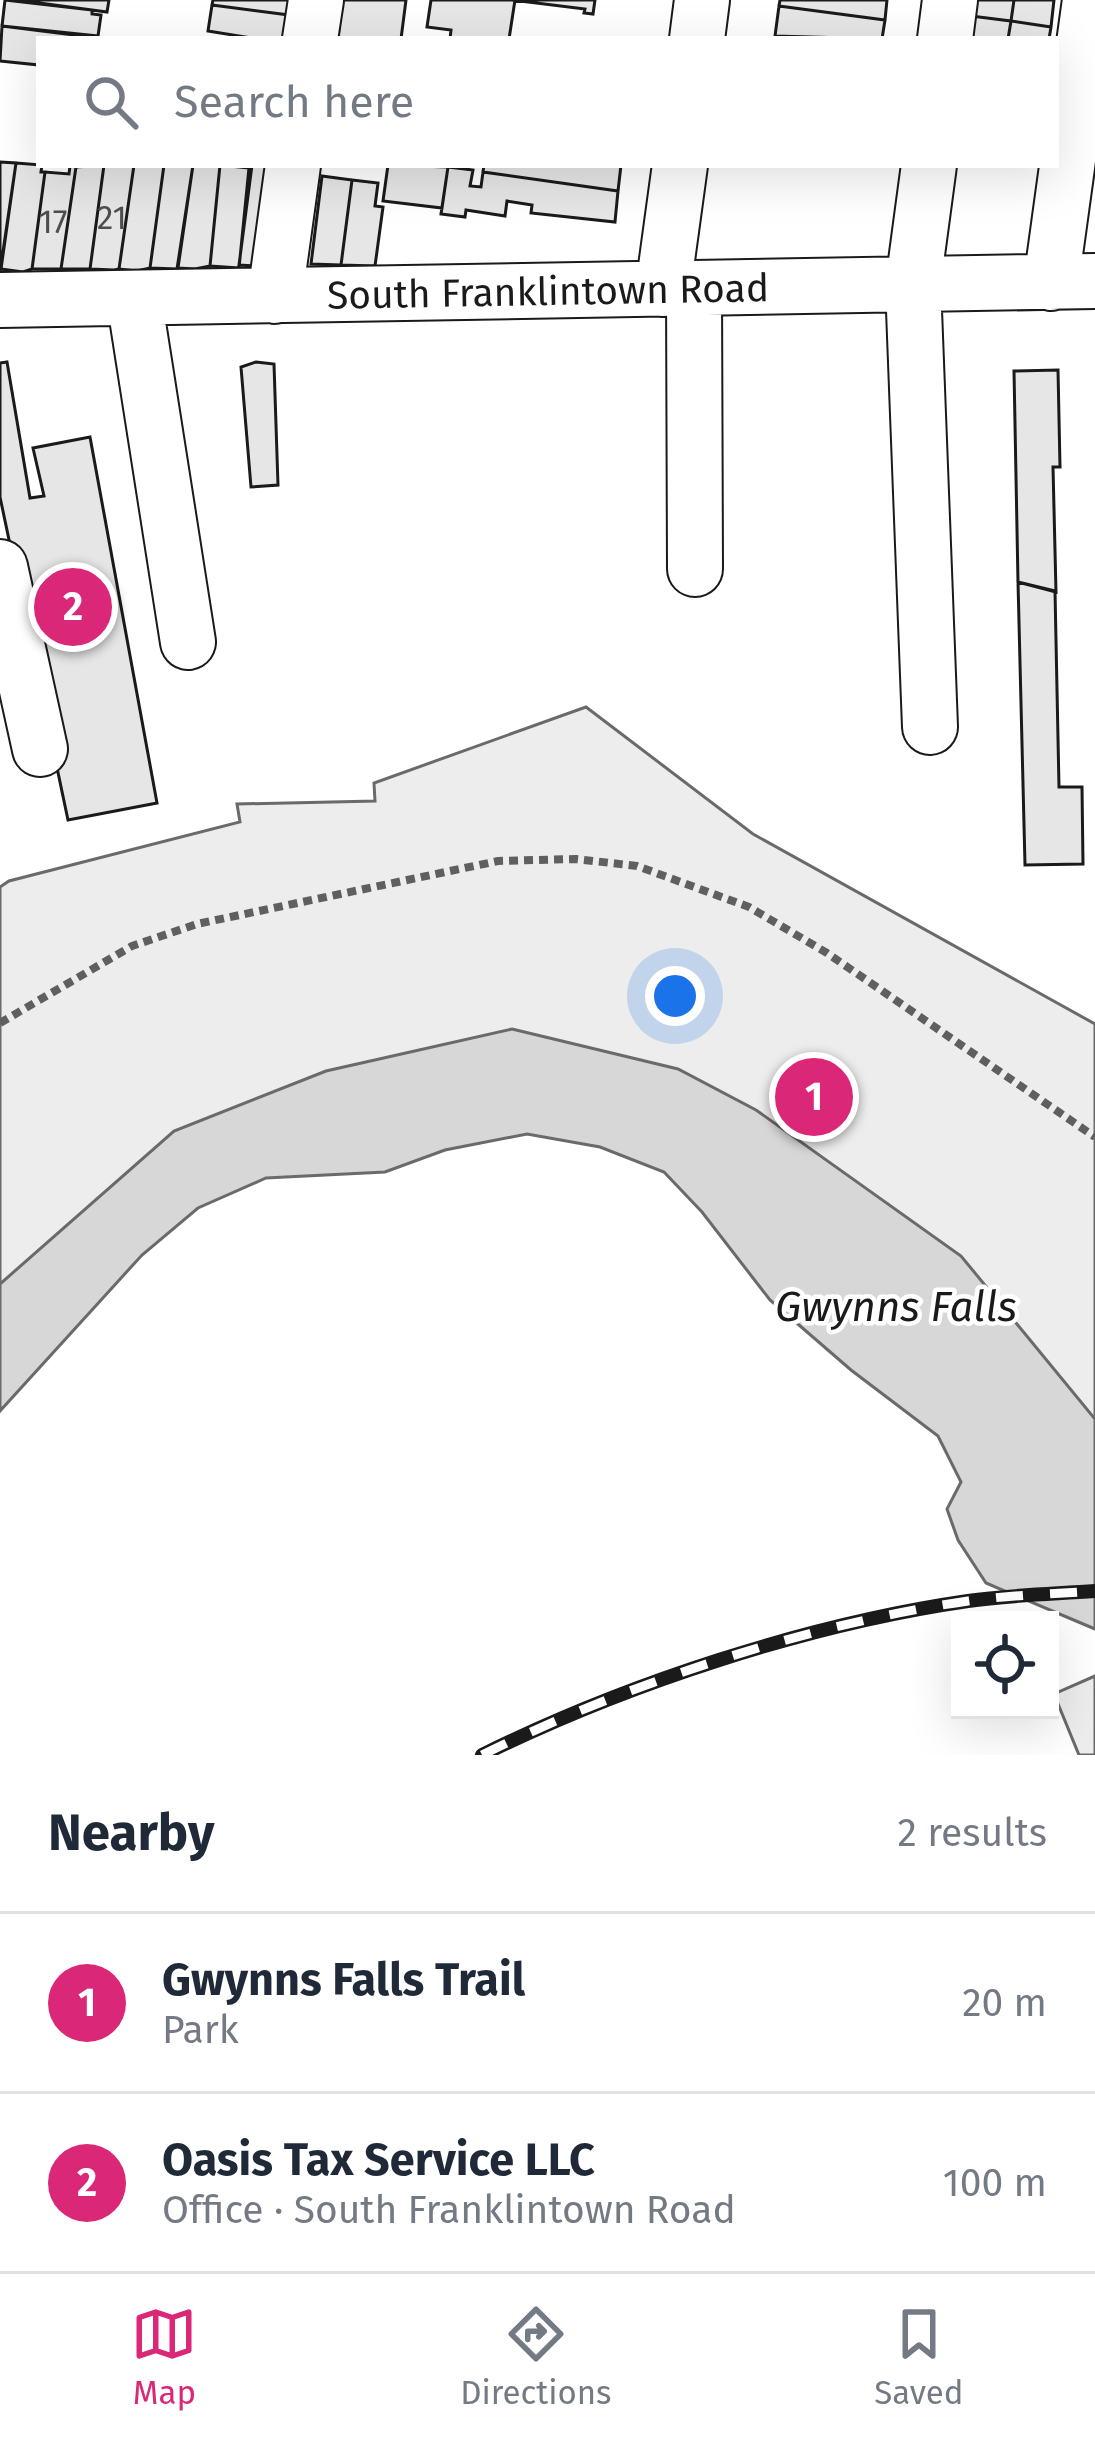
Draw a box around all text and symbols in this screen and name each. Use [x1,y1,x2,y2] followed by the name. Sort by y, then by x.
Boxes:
[36,36,1059,168] search box
[78,69,144,135] icon: search
[174,75,414,129] text: Search here
[97,198,127,238] house number: 21
[39,202,67,242] house number: 17
[327,265,769,319] street label: South Franklintown Road
[34,562,112,652] pin: 2
[645,966,705,1026] your location
[775,1052,853,1142] pin: 1
[775,1282,1017,1332] water label: Gwynns Falls
[951,1611,1059,1719] map controls
[951,1611,1059,1719] button: locate
[48,1802,214,1864] text: Nearby
[898,1810,1047,1856] text: 2 results
[162,1953,525,2007] text: Gwynns Falls Trail
[78,1980,96,2026] text: 1
[962,1980,1047,2026] text: 20 m
[162,2007,239,2053] text: Park
[162,2133,595,2187] text: Oasis Tax Service LLC
[77,2160,97,2206] text: 2
[943,2160,1047,2206] text: 100 m
[162,2187,736,2233] text: Office · South Franklintown Road
[131,2301,197,2413] tab: Map
[460,2301,612,2413] tab: Directions
[874,2301,964,2413] tab: Saved

